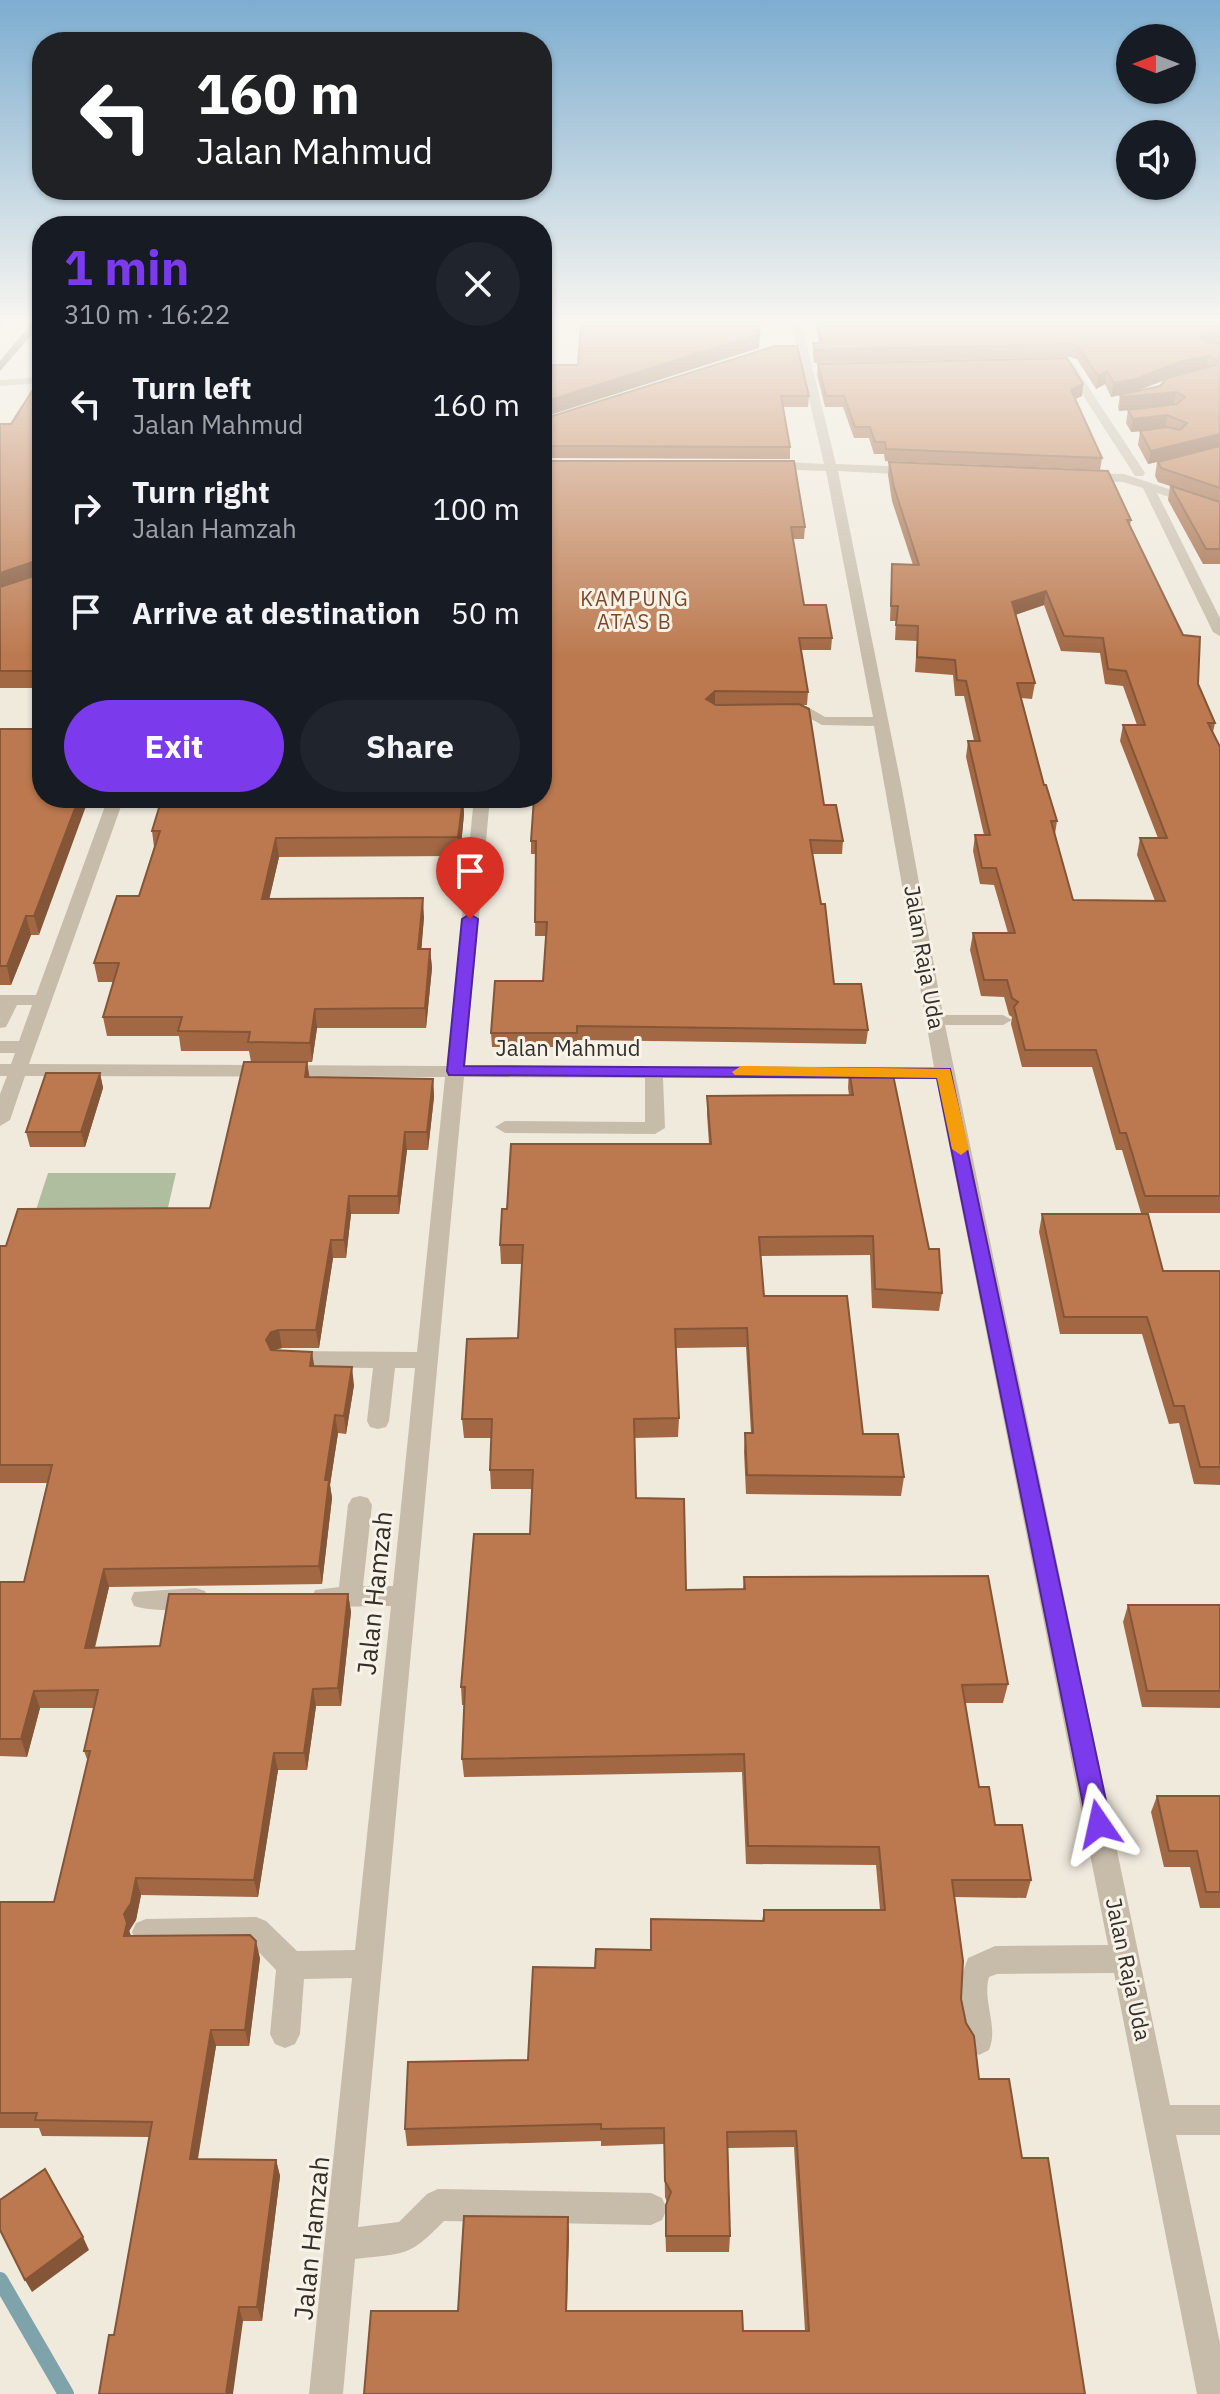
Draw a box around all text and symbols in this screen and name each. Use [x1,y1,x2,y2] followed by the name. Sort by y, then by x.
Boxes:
[1116,24,1196,104] north arrow
[1116,24,1196,200] map controls
[196,57,360,129] text: 160 m
[64,64,168,168] icon: left
[1116,120,1196,200] button: sound
[196,127,433,174] text: Jalan Mahmud
[64,236,189,298] text: 1 min
[436,242,520,326] button: close
[64,297,230,331] text: 310 m · 16:22
[132,368,251,407] text: Turn left
[64,382,108,426] icon: left
[433,385,520,424] text: 160 m
[132,407,303,441] text: Jalan Mahmud
[132,472,270,511] text: Turn right
[64,486,108,530] icon: right
[433,489,520,528] text: 100 m
[132,511,297,545] text: Jalan Hamzah
[580,585,690,635] district label: KAMPUNG ATAS B
[64,590,108,634] icon: arrive
[132,593,420,632] text: Arrive at destination
[451,593,520,632] text: 50 m
[64,700,284,792] button: Exit
[300,700,520,792] button: Share
[436,837,504,919] pin
[448,849,492,893] icon: arrive
[898,883,952,1032] street label: Jalan Raja Uda
[496,1033,640,1062] street label: Jalan Mahmud
[348,1509,400,1677] street label: Jalan Hamzah
[1057,1782,1141,1866] position arrow
[1100,1895,1158,2044] street label: Jalan Raja Uda
[285,2154,337,2322] street label: Jalan Hamzah

